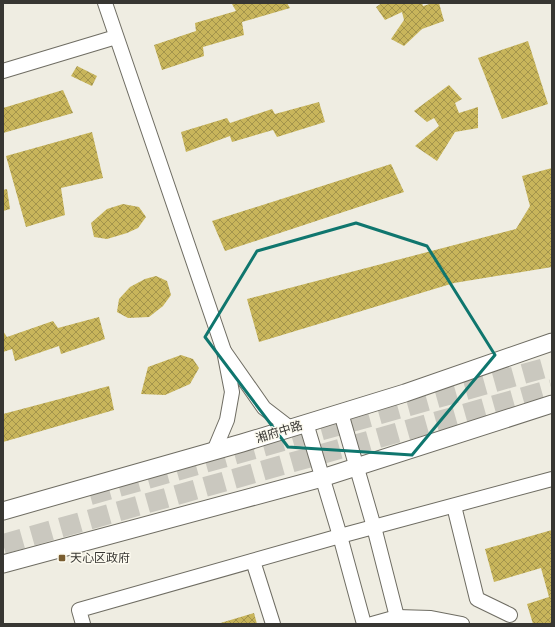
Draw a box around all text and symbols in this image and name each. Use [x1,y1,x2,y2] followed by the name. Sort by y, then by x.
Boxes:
[254,417,304,446] street label: 湘府中路
[70,550,130,565] place label: 天心区政府
[57,553,67,563] marker: 天心区政府

